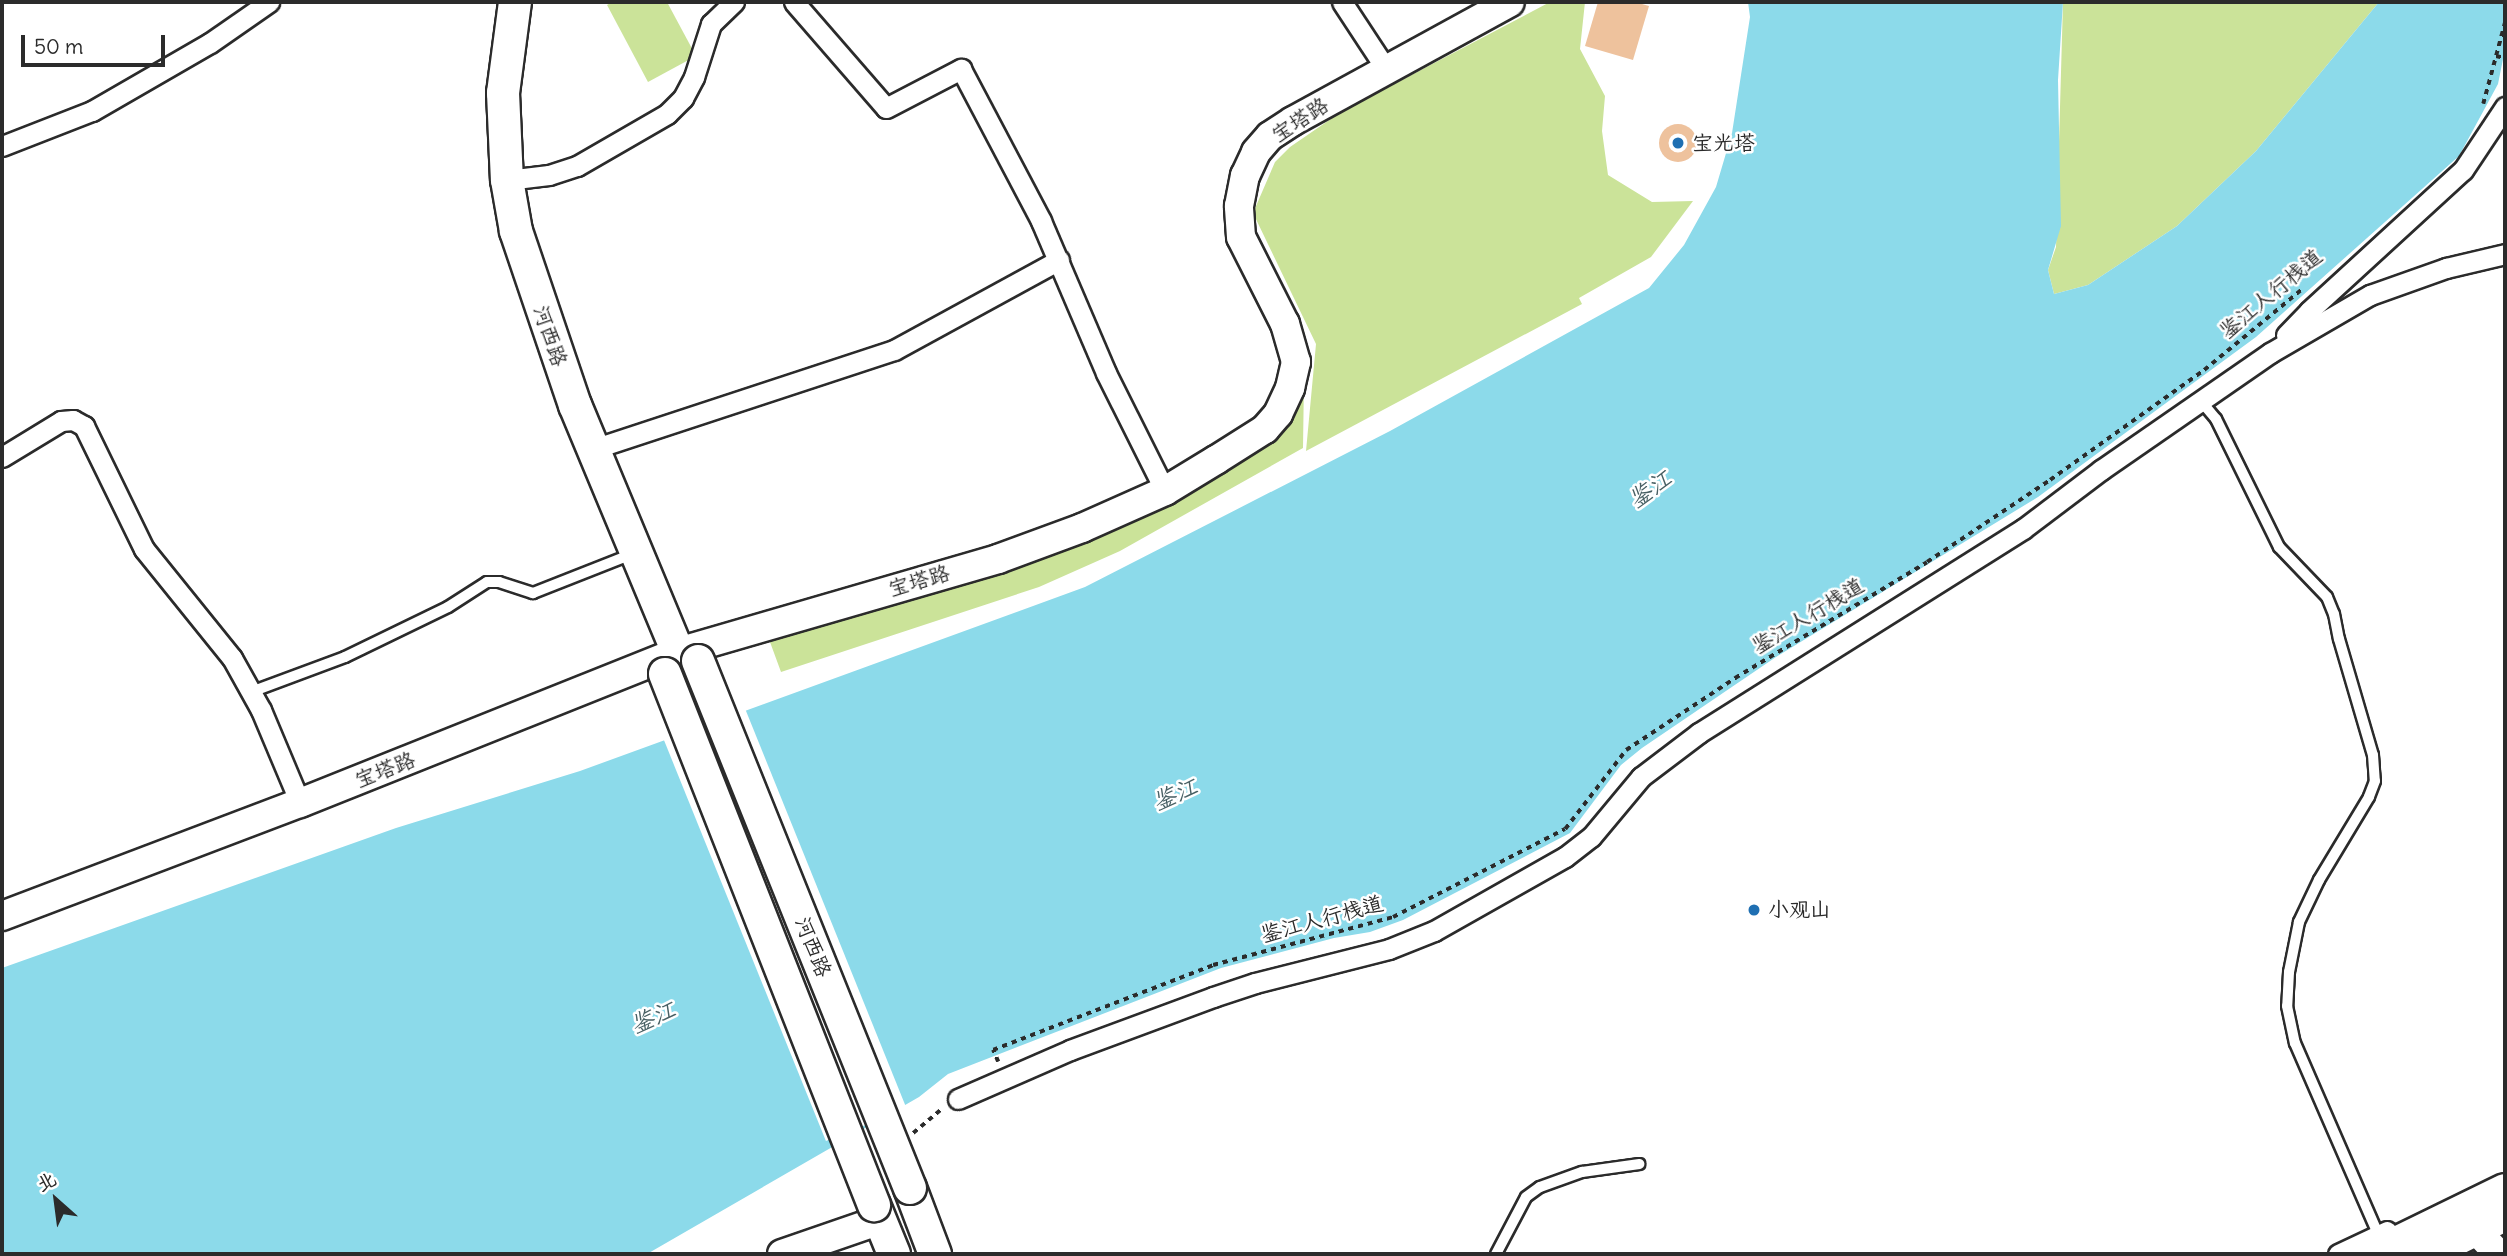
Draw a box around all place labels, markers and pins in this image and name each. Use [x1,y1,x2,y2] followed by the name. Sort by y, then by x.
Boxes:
[1692,130,1755,156] place label: 宝光塔
[1670,135,1686,151] marker: 宝光塔
[1768,897,1831,923] place label: 小观山
[1746,902,1762,918] marker: 小观山

